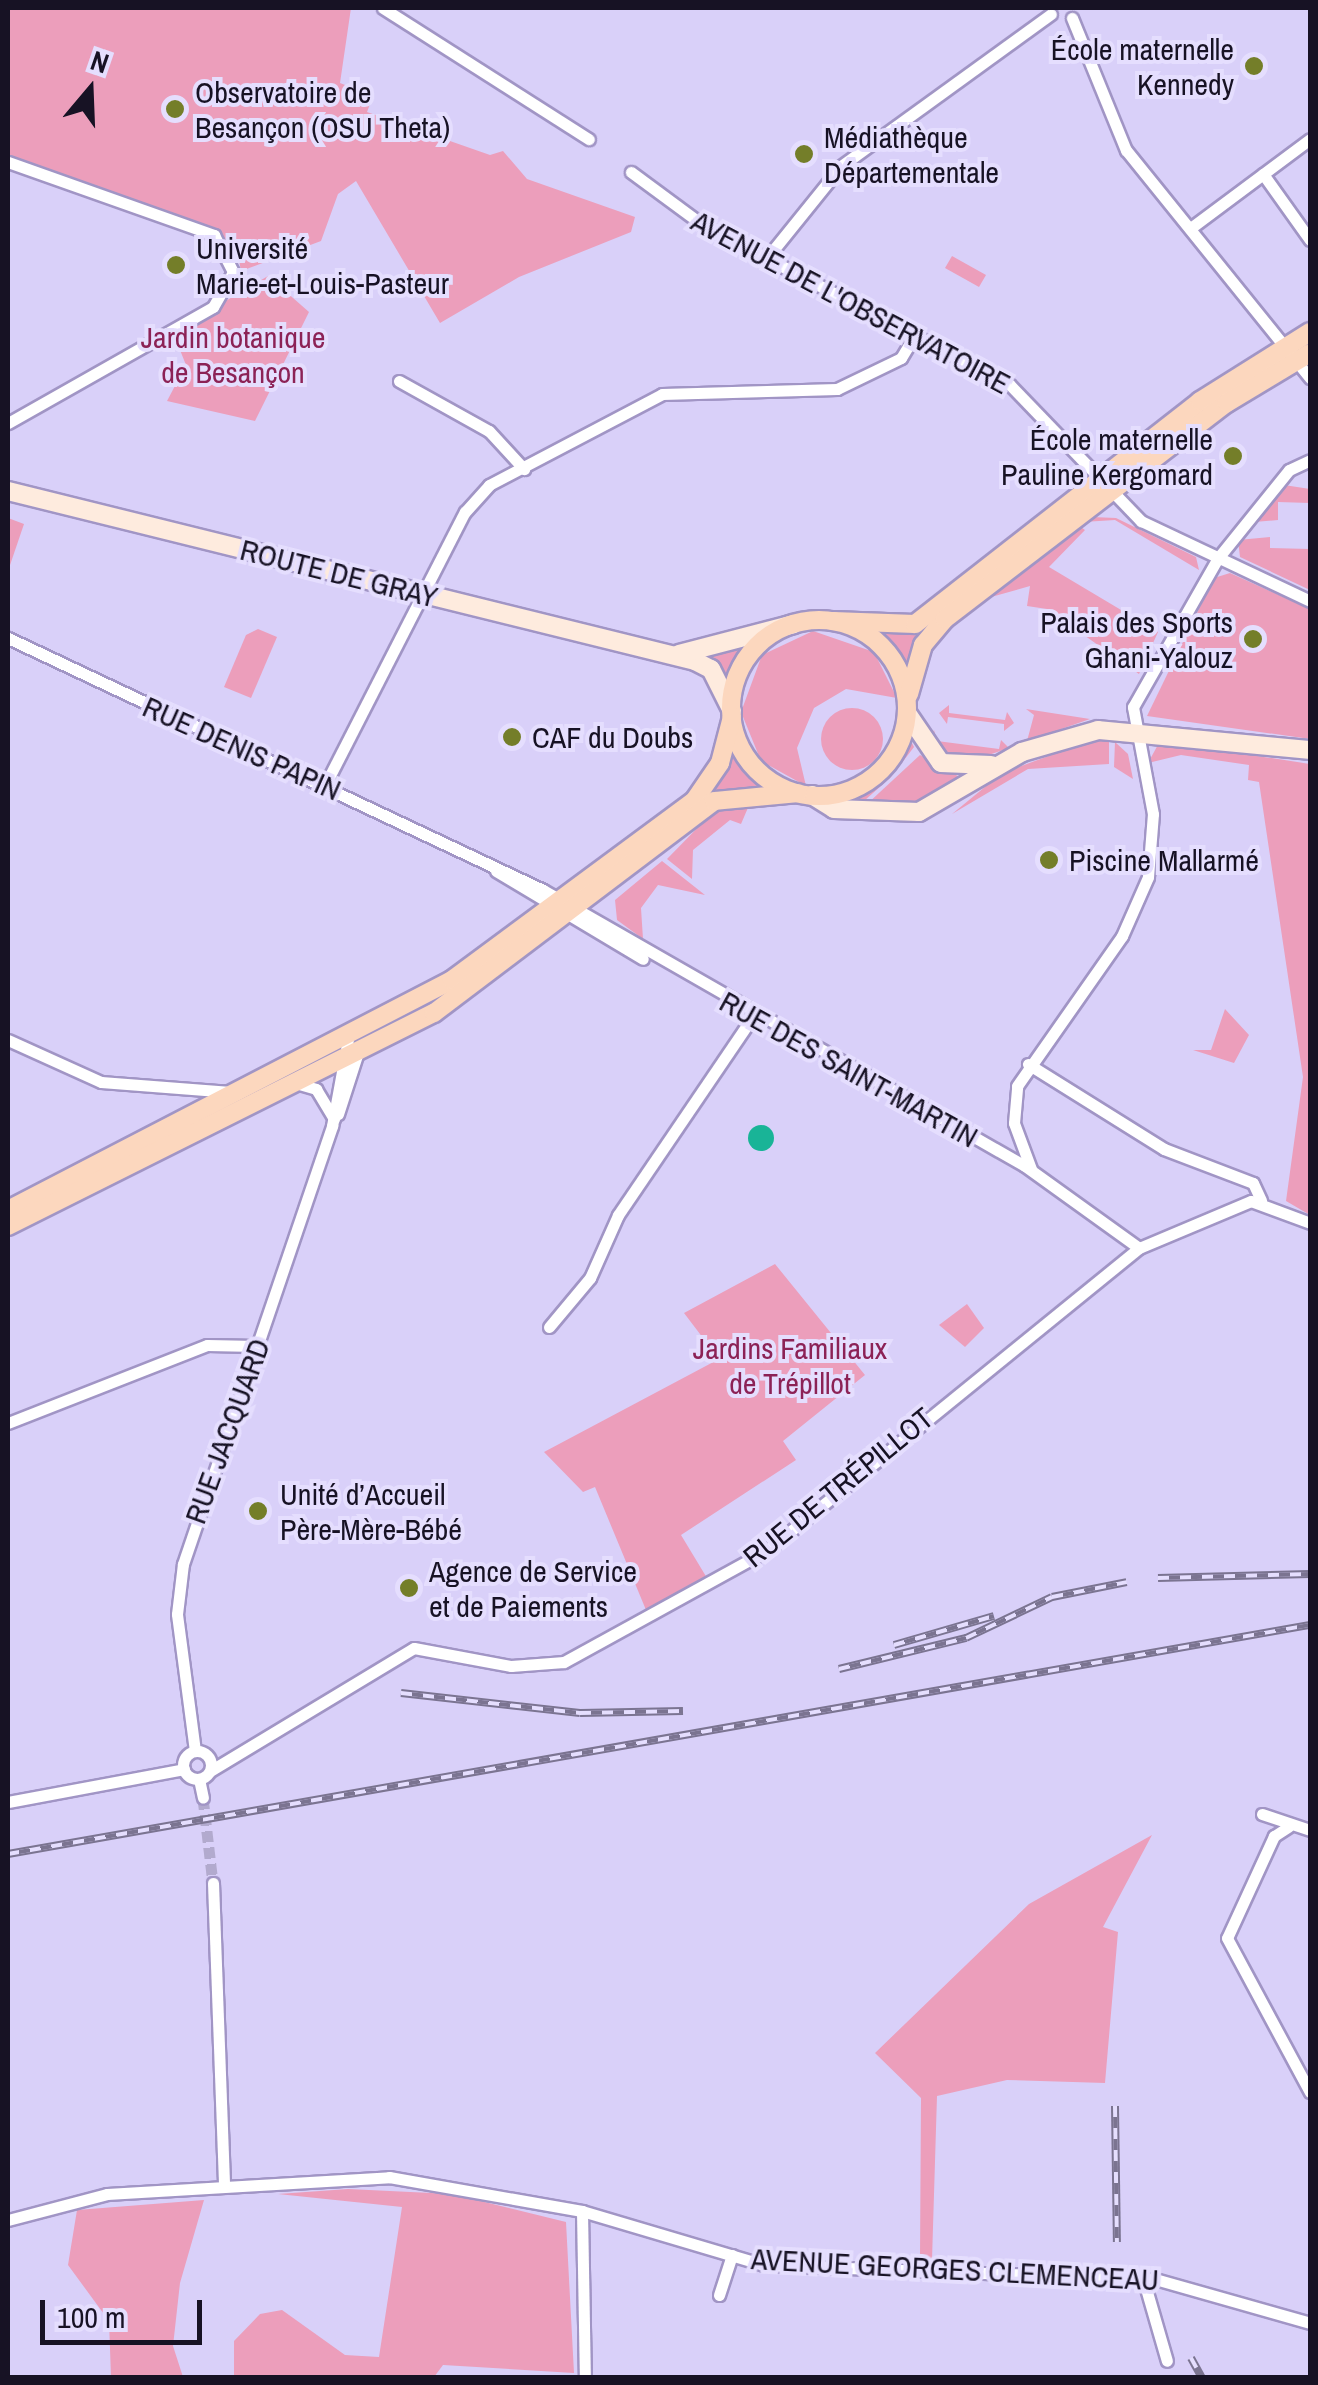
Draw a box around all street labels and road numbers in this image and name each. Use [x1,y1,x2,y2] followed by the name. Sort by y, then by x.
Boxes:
[686,203,1016,401] street label: AVENUE DE L'OBSERVATOIRE
[237,531,441,615] street label: ROUTE DE GRAY
[137,688,347,808] street label: RUE DENIS PAPIN
[714,983,984,1155] street label: RUE DES SAINT-MARTIN
[177,1334,277,1528] street label: RUE JACQUARD
[736,1399,940,1575] street label: RUE DE TRÉPILLOT
[750,2240,1160,2298] street label: AVENUE GEORGES CLEMENCEAU

